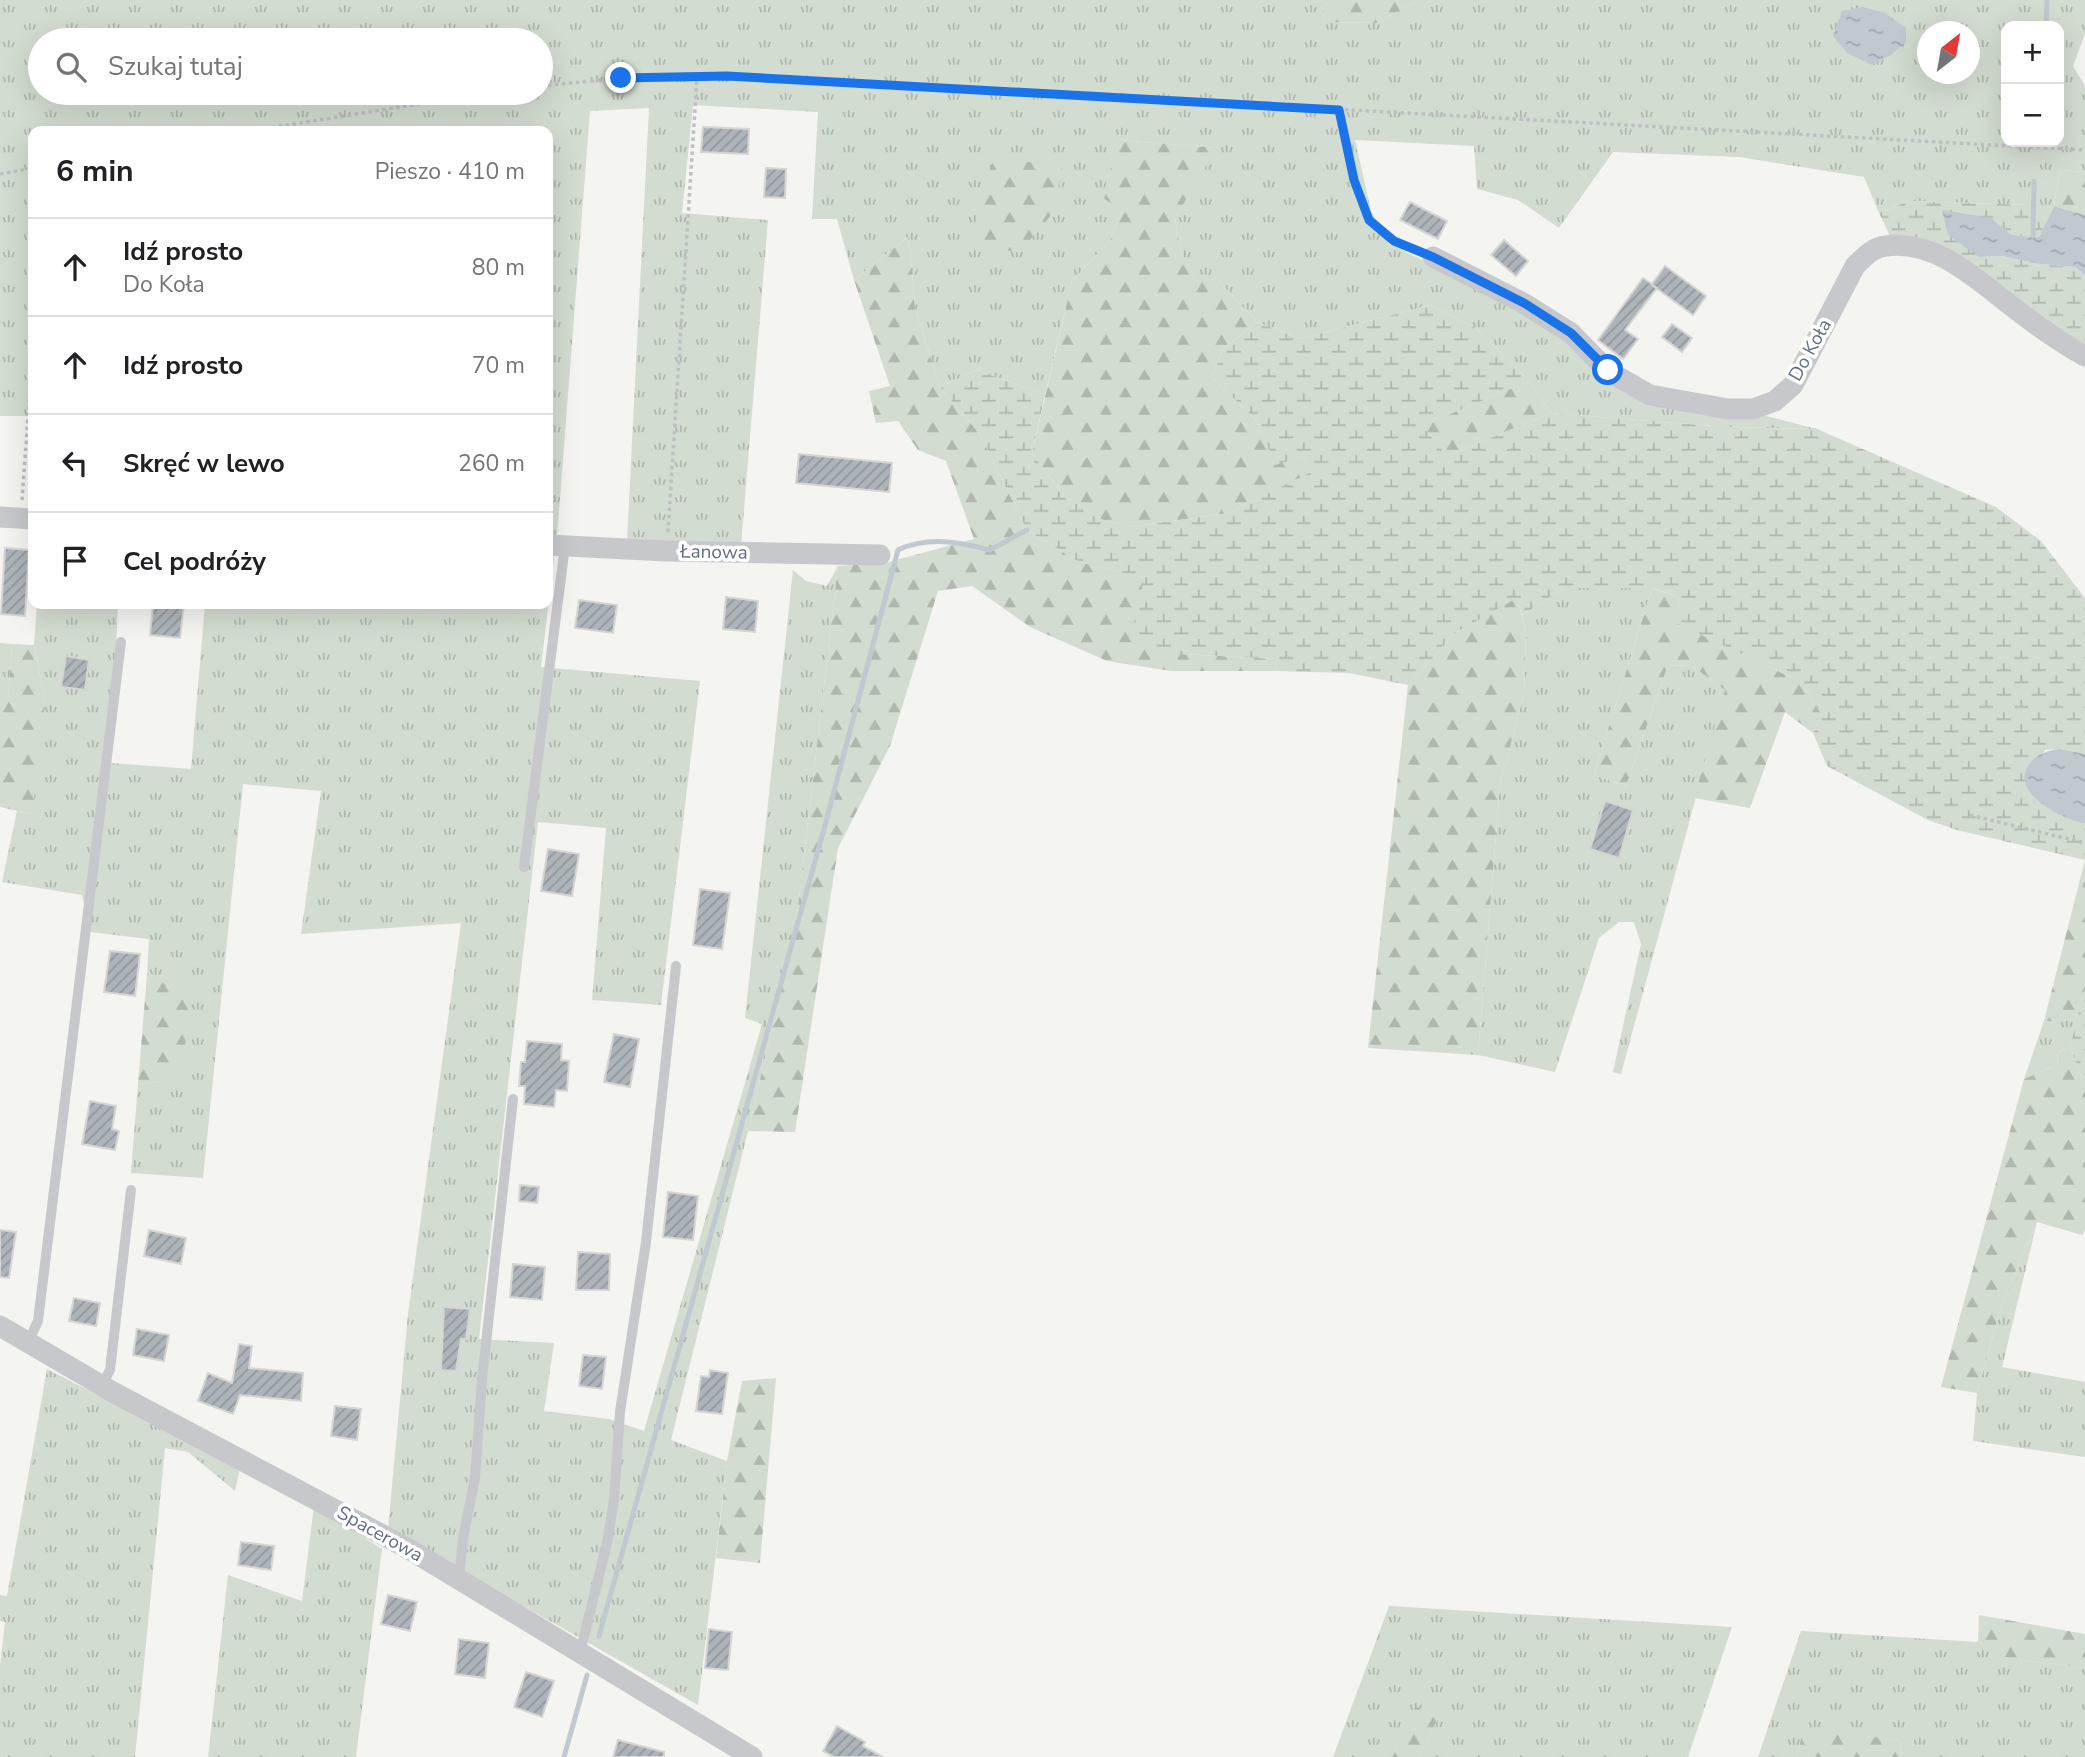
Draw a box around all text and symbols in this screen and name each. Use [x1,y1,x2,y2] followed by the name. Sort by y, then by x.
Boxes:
[1917,21,1980,84] north arrow
[2001,21,2064,147] map controls
[2001,21,2064,84] button: +
[28,28,553,105] search box
[52,48,90,86] icon: search
[108,49,243,84] text: Szukaj tutaj
[605,62,636,93] route end
[2001,84,2064,147] button: −
[56,151,134,192] text: 6 min
[375,156,525,187] text: Pieszo · 410 m
[123,234,243,269] text: Idź prosto
[56,248,94,286] icon: ahead
[472,252,525,283] text: 80 m
[123,269,205,300] text: Do Koła
[1782,314,1838,386] street label: Do Koła
[56,346,94,384] icon: ahead
[123,348,243,383] text: Idź prosto
[472,350,525,381] text: 70 m
[1592,354,1623,385] route start
[56,444,94,482] icon: left
[123,446,285,481] text: Skręć w lewo
[458,448,525,479] text: 260 m
[679,538,748,566] street label: Łanowa
[56,542,94,580] icon: arrive
[123,544,266,579] text: Cel podróży
[332,1500,428,1568] street label: Spacerowa

